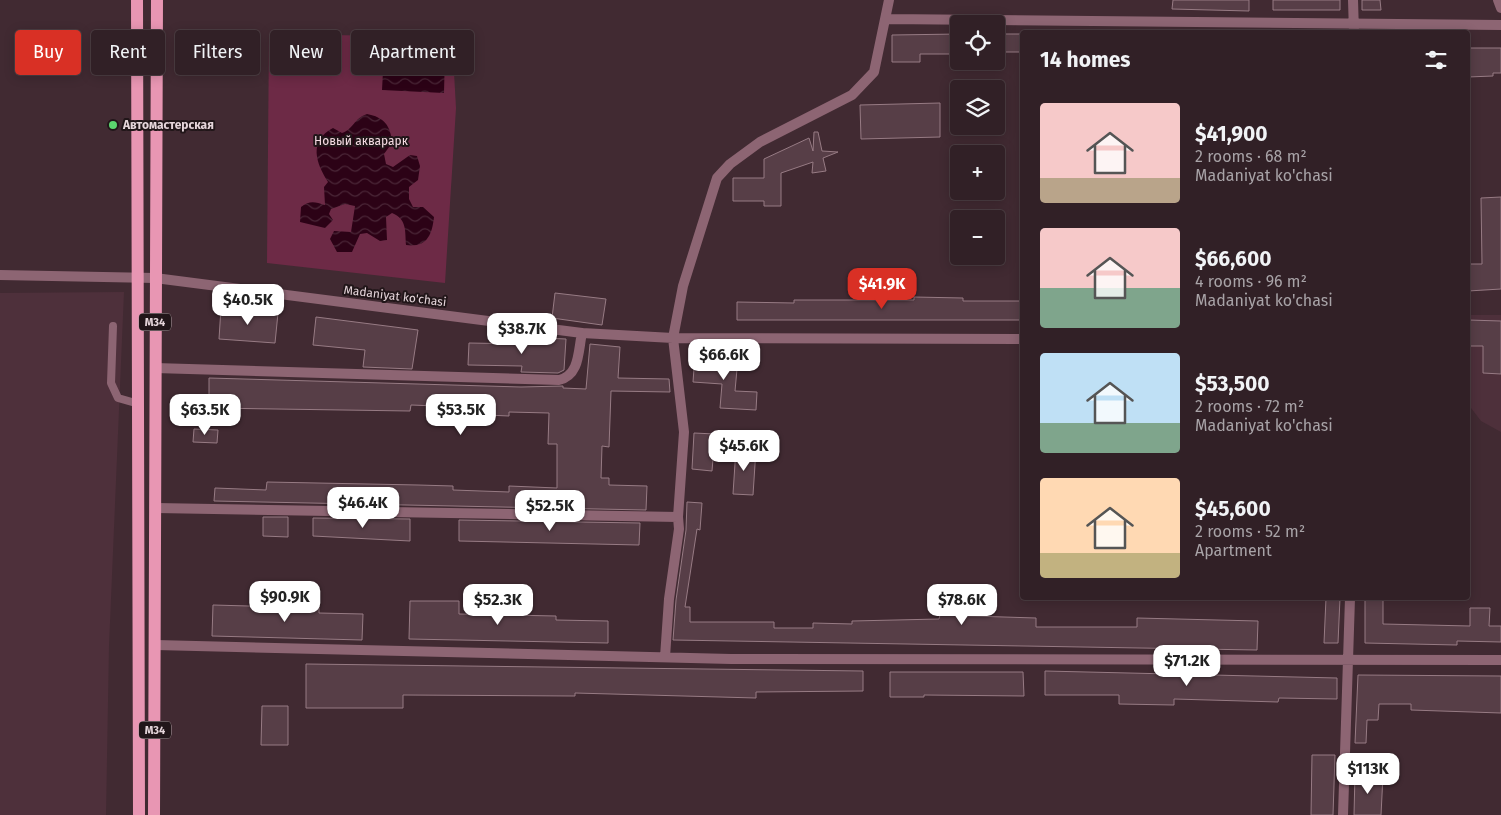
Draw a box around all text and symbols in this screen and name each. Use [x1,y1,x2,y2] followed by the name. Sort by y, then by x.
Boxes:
[950,15,1005,265] map controls
[950,15,1005,70] button: locate
[15,30,81,75] chip: Buy
[91,30,165,75] chip: Rent
[175,30,260,75] chip: Filters
[270,30,341,75] chip: New
[351,30,474,75] chip: Apartment
[1422,46,1450,74] icon: filters
[1040,47,1130,73] text: 14 homes
[950,80,1005,135] button: layers
[122,118,214,132] place label: Автомастерская
[107,119,119,131] marker: Автомастерская
[1195,121,1268,147] text: $41,900
[1080,123,1140,183] icon: home
[314,134,409,148] park label: Новый акварарк
[950,145,1005,200] button: +
[1195,147,1307,166] text: 2 rooms · 68 m²
[1195,166,1333,185] text: Madaniyat ko'chasi
[950,210,1005,265] button: −
[1195,246,1271,272] text: $66,600
[1080,248,1140,308] icon: home
[841,268,923,310] pin: $41.9K
[1195,272,1307,291] text: 4 rooms · 96 m²
[859,274,905,293] text: $41.9K
[343,283,447,309] street label: Madaniyat ko'chasi
[207,284,289,326] pin: $40.5K
[223,290,273,309] text: $40.5K
[1195,291,1333,310] text: Madaniyat ko'chasi
[481,312,563,355] pin: $38.7K
[139,314,171,331] road number: M34
[498,319,546,338] text: $38.7K
[683,338,765,381] pin: $66.6K
[699,345,749,364] text: $66.6K
[1195,371,1270,397] text: $53,500
[1080,373,1140,433] icon: home
[164,394,246,436] pin: $63.5K
[420,394,502,436] pin: $53.5K
[1195,397,1304,416] text: 2 rooms · 72 m²
[181,400,229,419] text: $63.5K
[437,400,485,419] text: $53.5K
[1195,416,1333,435] text: Madaniyat ko'chasi
[703,430,785,472] pin: $45.6K
[719,436,769,455] text: $45.6K
[322,486,404,529] pin: $46.4K
[509,490,591,532] pin: $52.5K
[338,493,388,512] text: $46.4K
[526,496,574,515] text: $52.5K
[1195,496,1271,522] text: $45,600
[1080,498,1140,558] icon: home
[1195,522,1305,541] text: 2 rooms · 52 m²
[1195,541,1272,560] text: Apartment
[244,580,326,623] pin: $90.9K
[457,584,539,626] pin: $52.3K
[921,584,1003,626] pin: $78.6K
[260,587,310,606] text: $90.9K
[474,590,522,609] text: $52.3K
[938,590,986,609] text: $78.6K
[1146,644,1228,687] pin: $71.2K
[1164,651,1210,670] text: $71.2K
[139,722,171,738] road number: M34
[1333,752,1403,795] pin: $113K
[1347,759,1389,778] text: $113K

